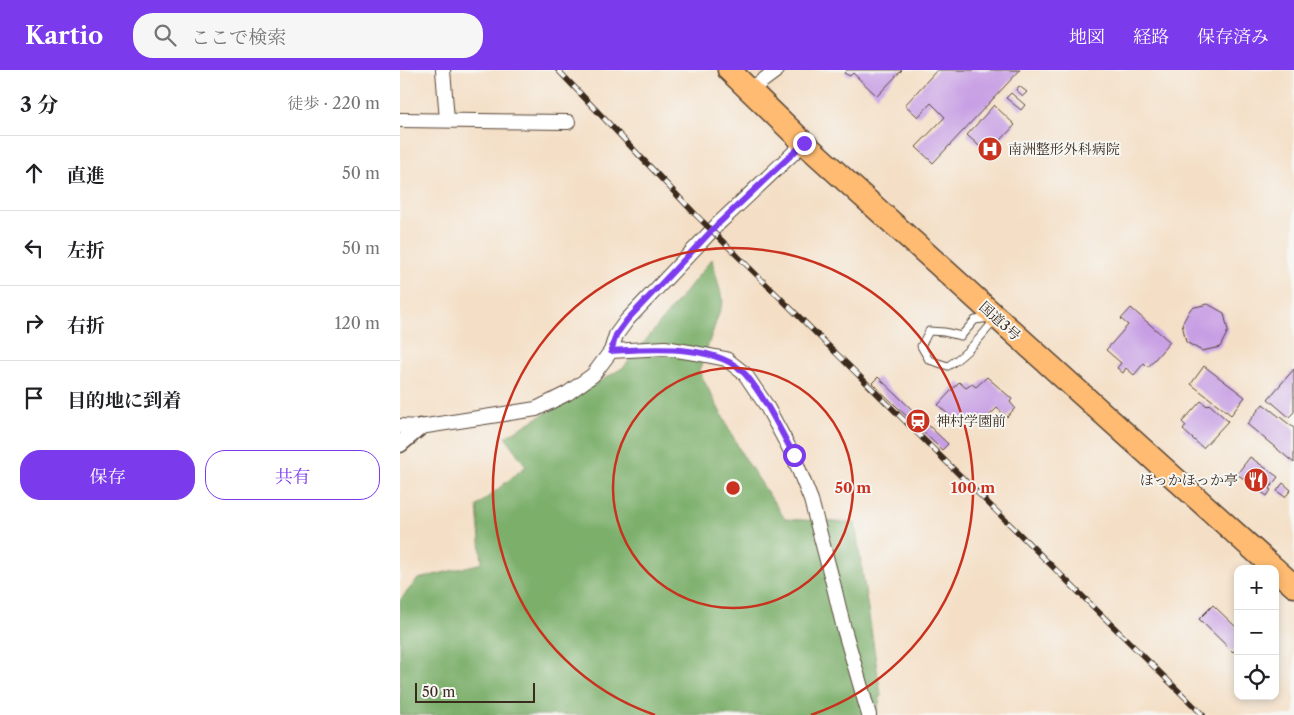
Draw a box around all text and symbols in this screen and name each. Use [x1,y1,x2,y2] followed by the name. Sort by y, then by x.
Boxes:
[133,13,483,58] search box
[25,21,103,50] text: Kartio
[151,21,179,49] icon: search
[191,26,286,49] text: ここで検索
[1069,26,1105,48] text: 地図
[1133,26,1169,48] text: 経路
[1197,26,1269,48] text: 保存済み
[20,92,58,117] text: 3 分
[287,93,380,113] text: 徒歩 · 220 m
[793,132,816,155] route end
[977,136,1003,162] hospital icon: 南洲整形外科病院
[1008,140,1120,158] place label: 南洲整形外科病院
[20,159,48,187] icon: ahead
[342,163,380,183] text: 50 m
[67,164,105,187] text: 直進
[20,234,48,262] icon: left
[342,238,380,258] text: 50 m
[67,239,105,262] text: 左折
[976,298,1024,344] street label: 国道3号
[20,309,48,337] icon: right
[335,313,380,333] text: 120 m
[67,314,105,337] text: 右折
[20,384,48,412] icon: arrive
[67,389,181,412] text: 目的地に到着
[905,408,931,434] station icon: 神村学園前
[936,412,1006,430] place label: 神村学園前
[783,444,806,467] route start
[20,450,195,500] button: 保存
[205,450,380,500] button: 共有
[1243,467,1269,493] restaurant icon: ほっかほっか亭
[1140,471,1238,489] place label: ほっかほっか亭
[835,478,871,497] text: 50 m
[951,478,995,497] text: 100 m
[724,479,742,497] centre of rings
[1234,565,1279,700] map controls
[1234,565,1279,610] button: +
[1234,610,1279,655] button: −
[1234,655,1279,700] button: locate
[415,680,535,703] scale bar
[422,683,455,701] text: 50 m

